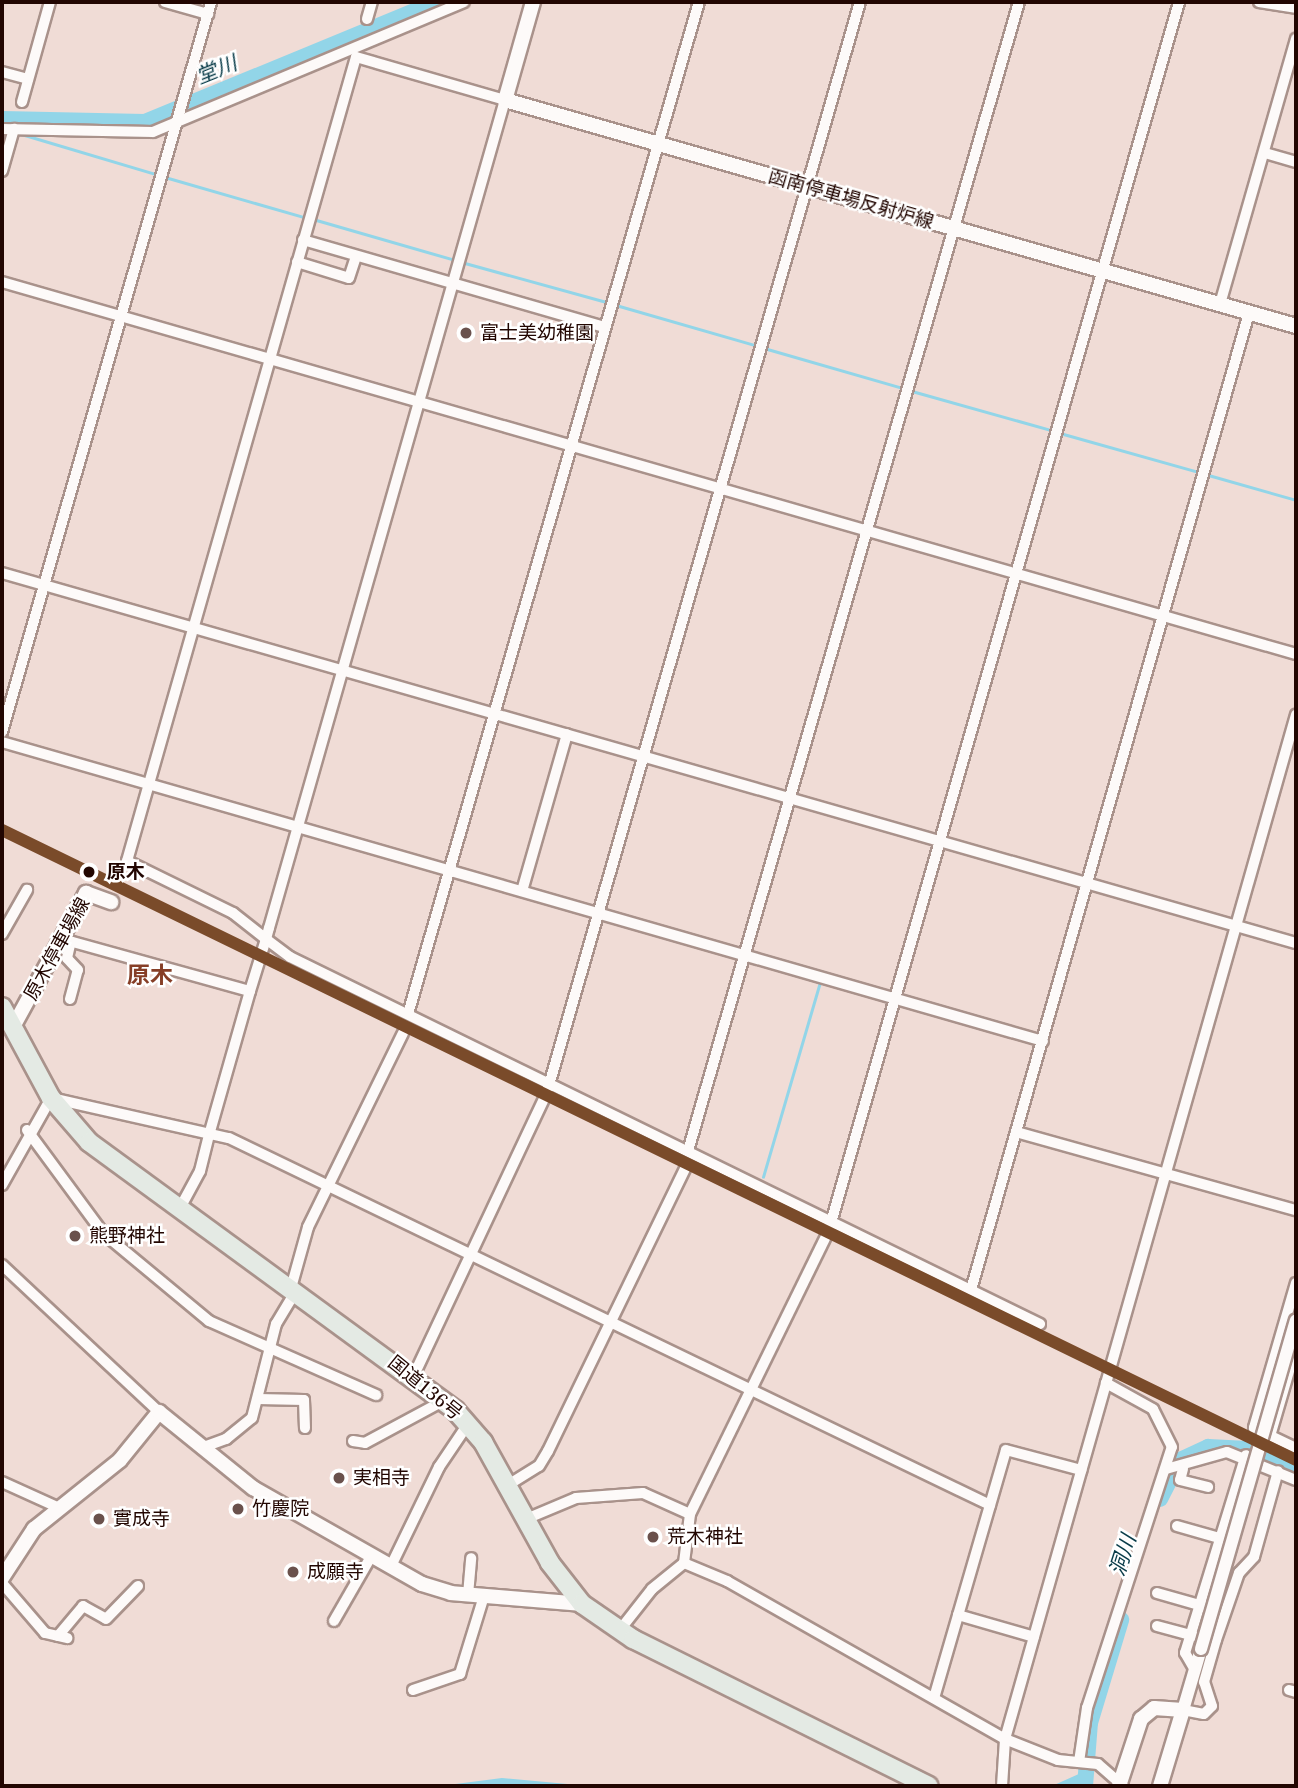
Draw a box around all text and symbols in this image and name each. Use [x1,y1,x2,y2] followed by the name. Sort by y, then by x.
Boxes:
[192,49,240,89] water label: 堂川
[766,164,936,234] street label: 函南停車場反射炉線
[480,322,594,344] place label: 富士美幼稚園
[458,325,474,341] marker: 富士美幼稚園
[77,860,101,884] marker: 原木
[107,861,145,883] place label: 原木
[19,894,95,1004] street label: 原木停車場線
[127,960,173,988] district label: 原木
[89,1225,165,1247] place label: 熊野神社
[67,1228,83,1244] marker: 熊野神社
[383,1351,467,1425] street label: 国道136号
[353,1467,410,1489] place label: 実相寺
[331,1470,347,1486] marker: 実相寺
[252,1498,309,1520] place label: 竹慶院
[230,1501,246,1517] marker: 竹慶院
[113,1508,170,1530] place label: 實成寺
[91,1511,107,1527] marker: 實成寺
[667,1526,743,1548] place label: 荒木神社
[645,1529,661,1545] marker: 荒木神社
[1104,1531,1140,1579] water label: 洞川
[307,1561,364,1583] place label: 成願寺
[285,1564,301,1580] marker: 成願寺

